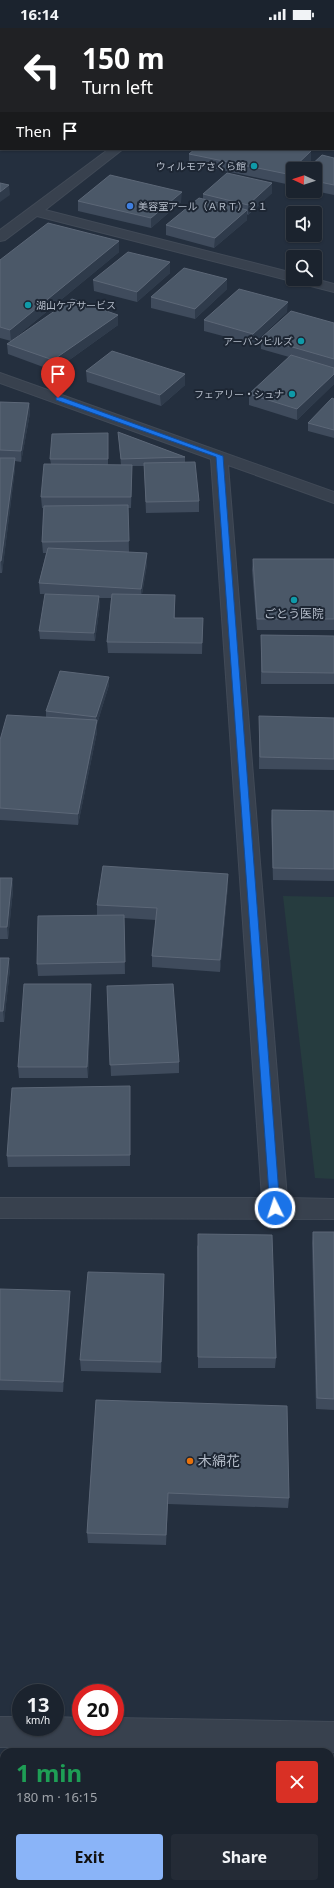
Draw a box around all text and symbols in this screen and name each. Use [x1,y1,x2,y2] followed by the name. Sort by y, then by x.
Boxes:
[20,4,59,24] text: 16:14
[82,39,165,77] text: 150 m
[16,44,68,96] icon: left
[82,75,153,99] text: Turn left
[59,120,81,142] icon: arrive
[16,121,51,141] text: Then
[156,159,246,173] place label: ウィルモアさくら館
[249,161,259,171] marker: ウィルモアさくら館
[286,162,322,198] north arrow
[286,162,322,286] map controls
[138,199,267,213] place label: 美容室アール（ＡＲＴ）２１
[125,201,135,211] marker: 美容室アール（ＡＲＴ）２１
[286,206,322,242] button: sound
[286,250,322,286] button: search
[36,298,116,312] place label: 湖山ケアサービス
[23,300,33,310] marker: 湖山ケアサービス
[223,334,293,348] place label: アーバンヒルズ
[296,336,306,346] marker: アーバンヒルズ
[41,357,75,398] pin
[47,363,69,385] icon: arrive
[194,387,284,401] place label: フェアリー・シュナ
[287,389,297,399] marker: フェアリー・シュナ
[289,595,299,605] marker: ごとう医院
[264,605,324,622] place label: ごとう医院
[254,1187,296,1229] position arrow
[198,1451,240,1470] place label: 木綿花
[185,1456,195,1466] marker: 木綿花
[72,1684,124,1736] speed limit sign: 20
[27,1691,49,1718] text: 13
[26,1713,50,1727] text: km/h
[16,1756,82,1789] text: 1 min
[276,1761,318,1803] button: close
[16,1788,97,1806] text: 180 m · 16:15
[16,1834,163,1880] button: Exit
[171,1834,318,1880] button: Share

